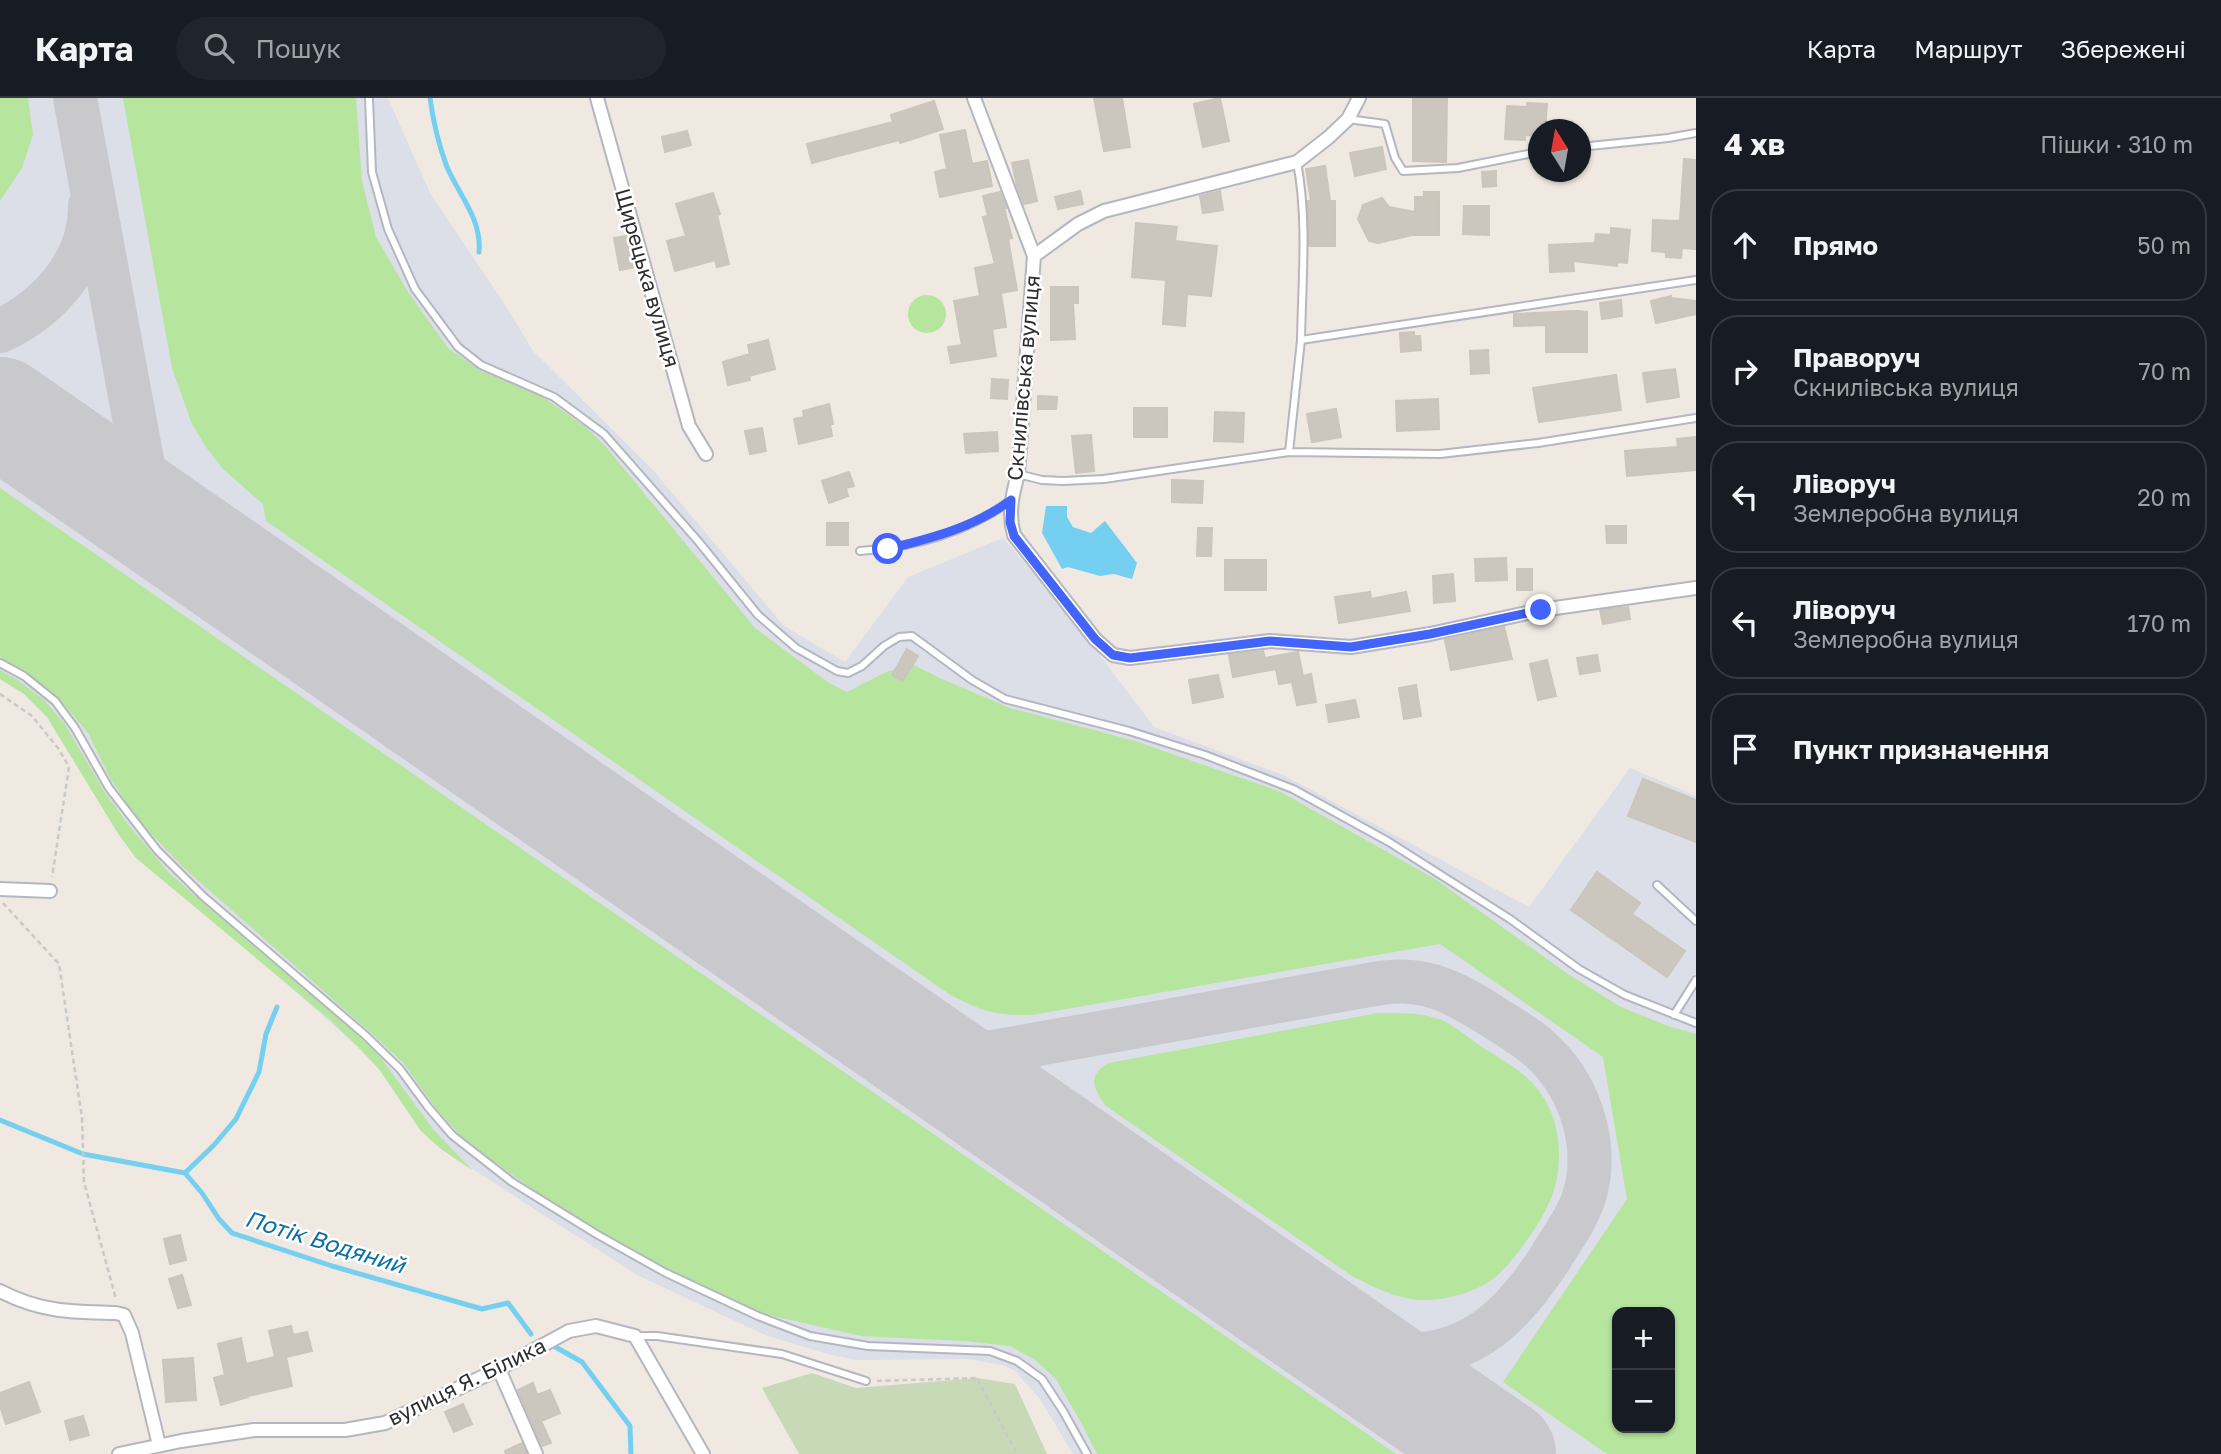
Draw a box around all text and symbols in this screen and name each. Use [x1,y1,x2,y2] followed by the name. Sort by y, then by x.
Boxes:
[176,17,666,80] search box
[35,29,134,68] text: Карта
[200,29,238,67] icon: search
[256,33,341,64] text: Пошук
[1807,34,1876,63] text: Карта
[1914,34,2023,63] text: Маршрут
[2061,34,2186,63] text: Збережені
[1528,119,1591,182] north arrow
[1724,126,1785,162] text: 4 хв
[2040,130,2193,158] text: Пішки · 310 m
[610,185,686,370] street label: Щирецька вулиця
[1726,226,1764,264] icon: ahead
[1793,230,1878,261] text: Прямо
[2137,231,2191,259] text: 50 m
[1001,274,1045,482] street label: Скнилівська вулиця
[1793,342,1921,373] text: Праворуч
[1726,352,1764,390] icon: right
[2138,357,2191,385] text: 70 m
[1793,373,2019,401] text: Скнилівська вулиця
[1793,468,1896,499] text: Ліворуч
[1726,478,1764,516] icon: left
[2137,483,2191,511] text: 20 m
[1793,499,2019,527] text: Землеробна вулиця
[872,533,903,564] route start
[1525,594,1556,625] route end
[1793,594,1896,625] text: Ліворуч
[1726,604,1764,642] icon: left
[2127,609,2191,637] text: 170 m
[1793,625,2019,653] text: Землеробна вулиця
[1726,730,1764,768] icon: arrive
[1793,734,2049,765] text: Пункт призначення
[242,1203,410,1279] water label: Потік Водяний
[1612,1307,1675,1433] map controls
[1612,1307,1675,1370] button: +
[383,1332,550,1431] street label: вулиця Я. Білика
[1612,1370,1675,1433] button: −

